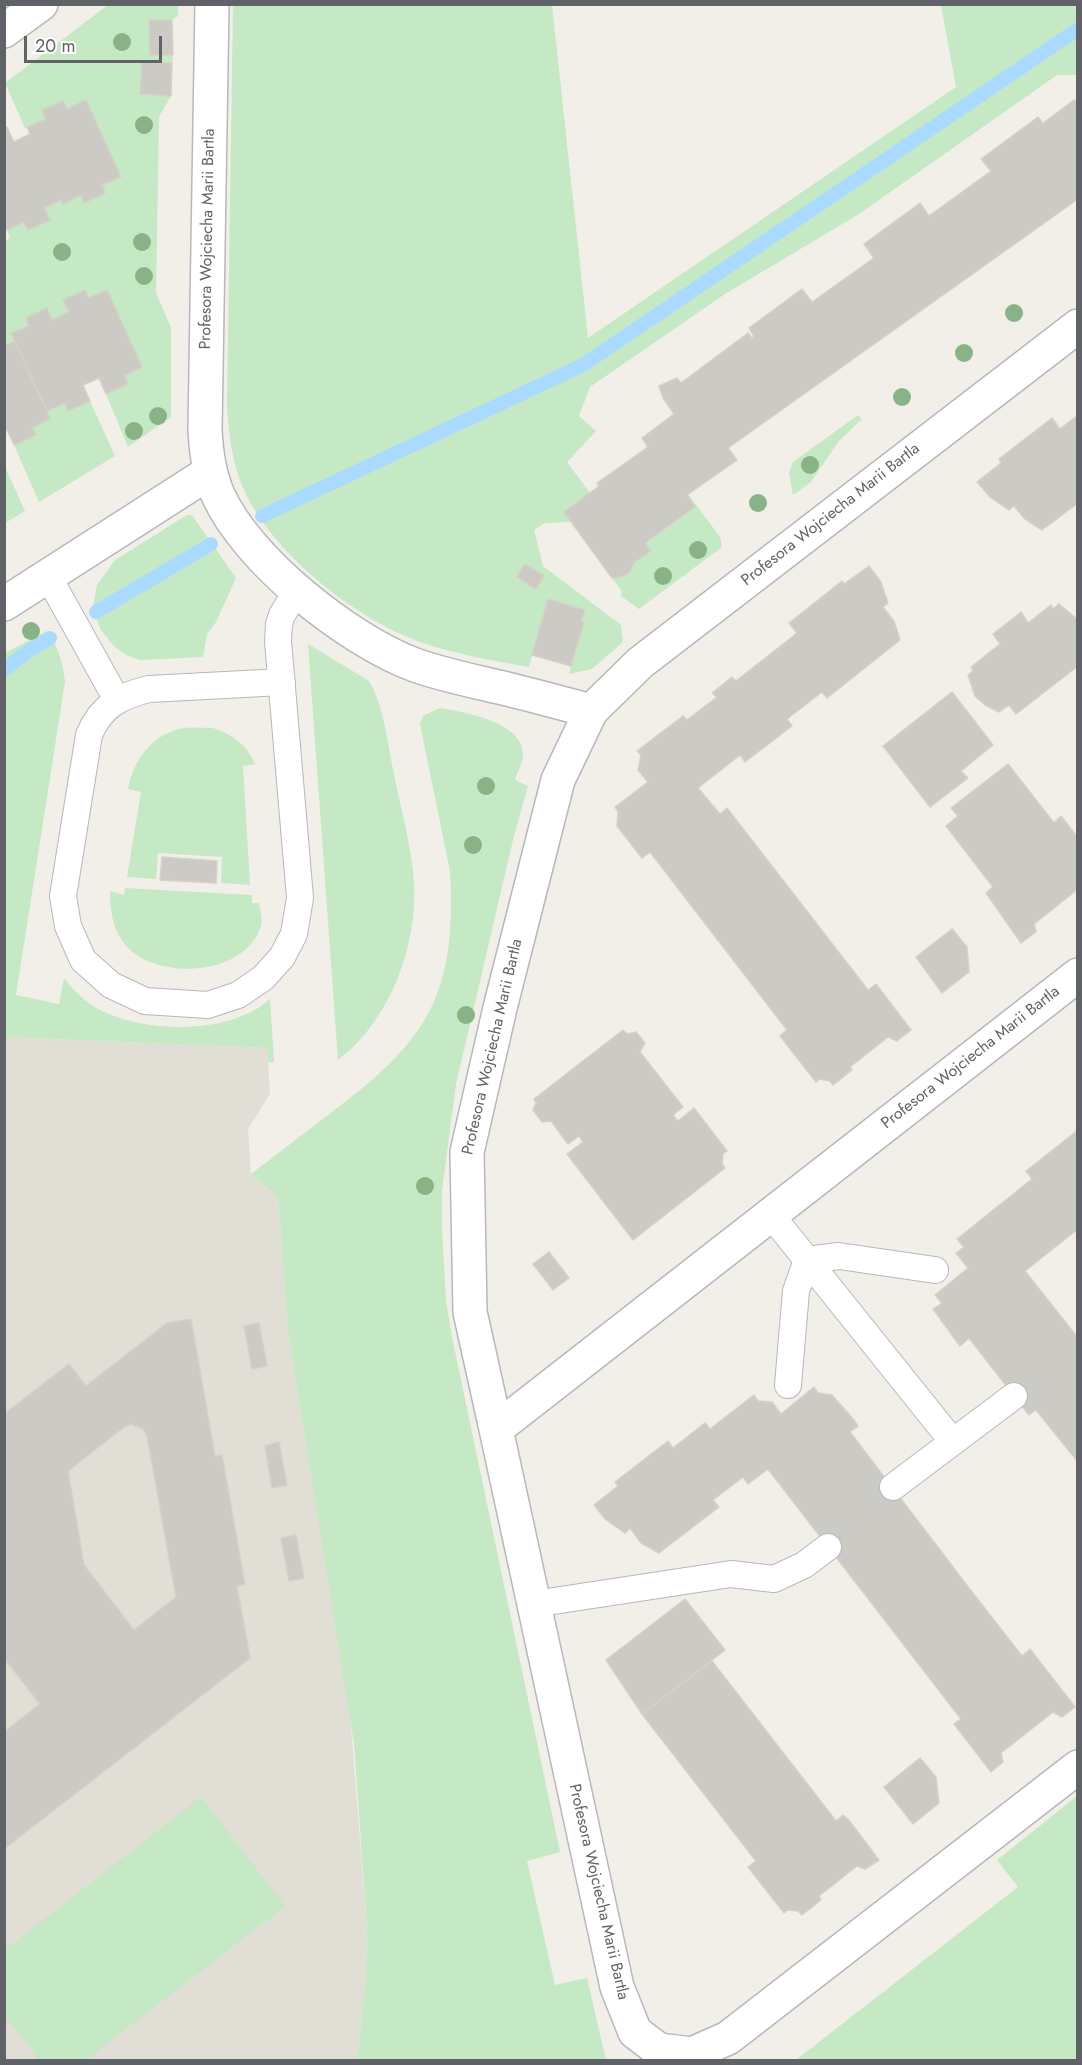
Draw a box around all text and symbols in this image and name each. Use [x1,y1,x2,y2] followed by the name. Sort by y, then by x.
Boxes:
[27,24,165,62] scale bar
[35,33,75,59] text: 20 m
[196,128,220,350] street label: Profesora Wojciecha Marii Bartla
[738,439,924,591] street label: Profesora Wojciecha Marii Bartla
[459,937,527,1157] street label: Profesora Wojciecha Marii Bartla
[878,982,1064,1134] street label: Profesora Wojciecha Marii Bartla
[564,1782,632,2002] street label: Profesora Wojciecha Marii Bartla

